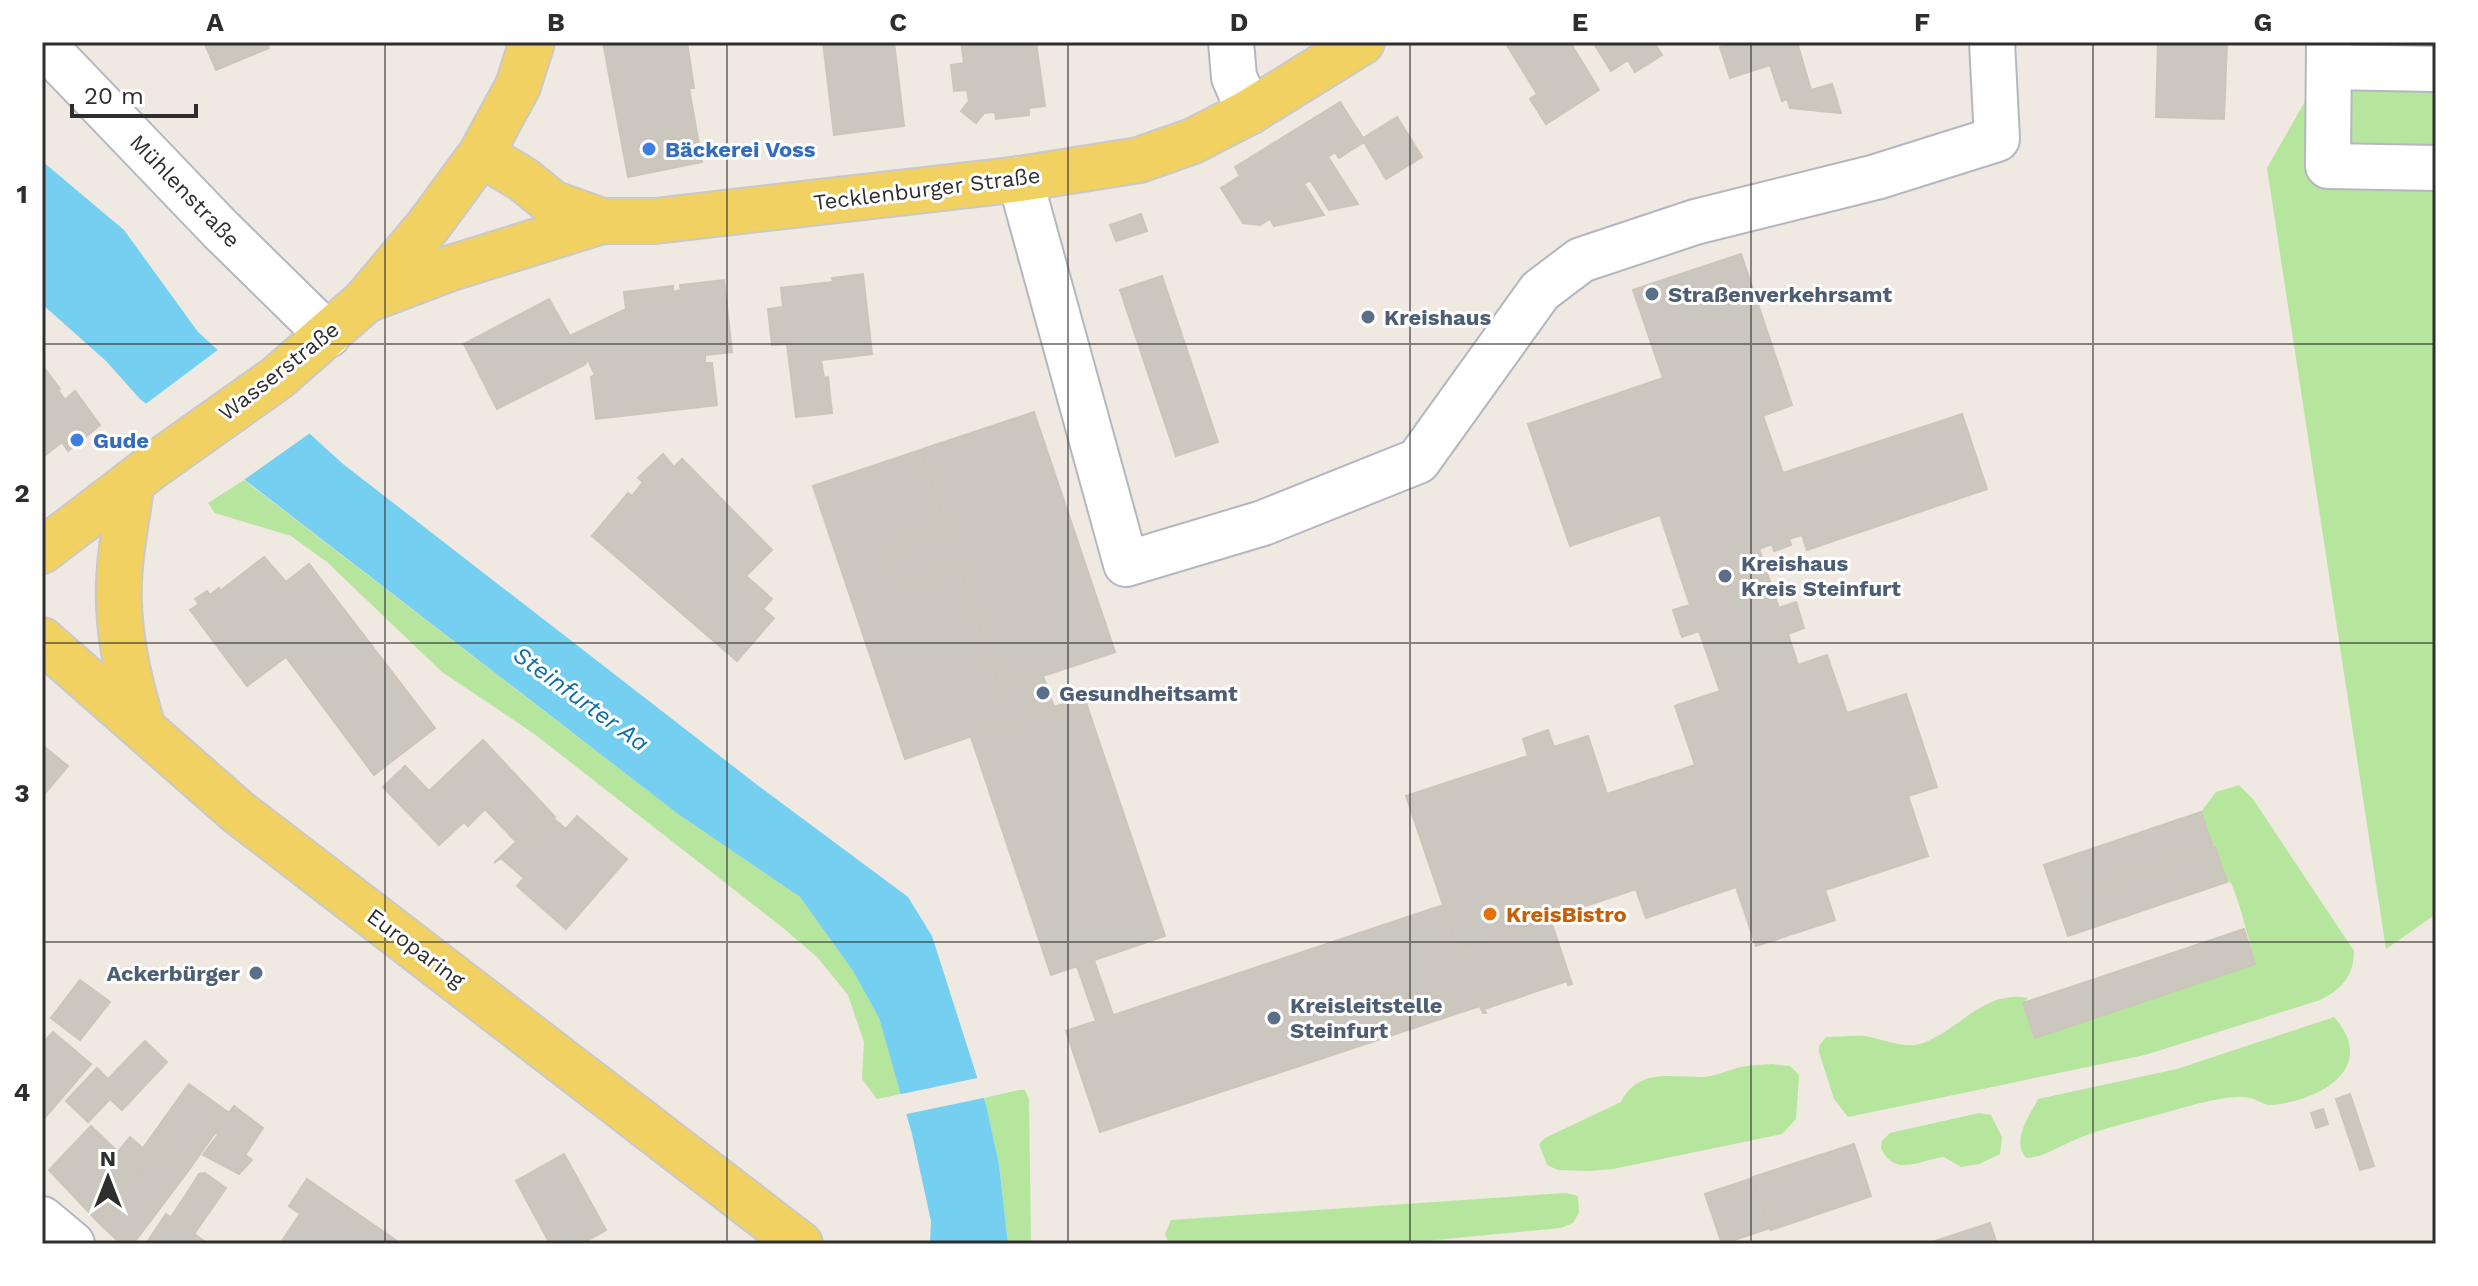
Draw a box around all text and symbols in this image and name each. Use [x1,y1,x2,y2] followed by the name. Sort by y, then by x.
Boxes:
[206,7,224,37] text: A
[547,7,565,37] text: B
[889,7,907,37] text: C
[1230,7,1248,37] text: D
[1572,7,1588,37] text: E
[1914,7,1930,37] text: F
[2254,7,2272,37] text: G
[72,68,196,118] scale bar
[84,82,144,110] text: 20 m
[125,129,245,253] street label: Mühlenstraße
[665,137,816,162] place label: Bäckerei Voss
[640,140,658,158] marker: Bäckerei Voss
[812,163,1042,215] street label: Tecklenburger Straße
[16,179,28,209] text: 1
[1668,282,1892,307] place label: Straßenverkehrsamt
[1643,285,1661,303] marker: Straßenverkehrsamt
[1384,305,1491,330] place label: Kreishaus
[1359,308,1377,326] marker: Kreishaus
[214,316,344,426] street label: Wasserstraße
[93,428,149,453] place label: Gude
[68,431,86,449] marker: Gude
[14,478,30,508] text: 2
[1741,551,1901,601] place label: Kreishaus Kreis Steinfurt
[1716,567,1734,585] marker: Kreishaus Kreis Steinfurt
[508,640,654,758] water label: Steinfurter Aa
[1059,681,1238,706] place label: Gesundheitsamt
[1034,684,1052,702] marker: Gesundheitsamt
[14,778,30,808] text: 3
[1506,902,1627,927] place label: KreisBistro
[362,903,470,993] street label: Europaring
[1481,905,1499,923] marker: KreisBistro
[106,961,241,986] place label: Ackerbürger
[247,964,265,982] marker: Ackerbürger
[1290,993,1443,1043] place label: Kreisleitstelle Steinfurt
[1265,1009,1283,1027] marker: Kreisleitstelle Steinfurt
[14,1077,31,1107] text: 4
[68,1138,148,1218] north arrow
[100,1146,116,1171] text: N

